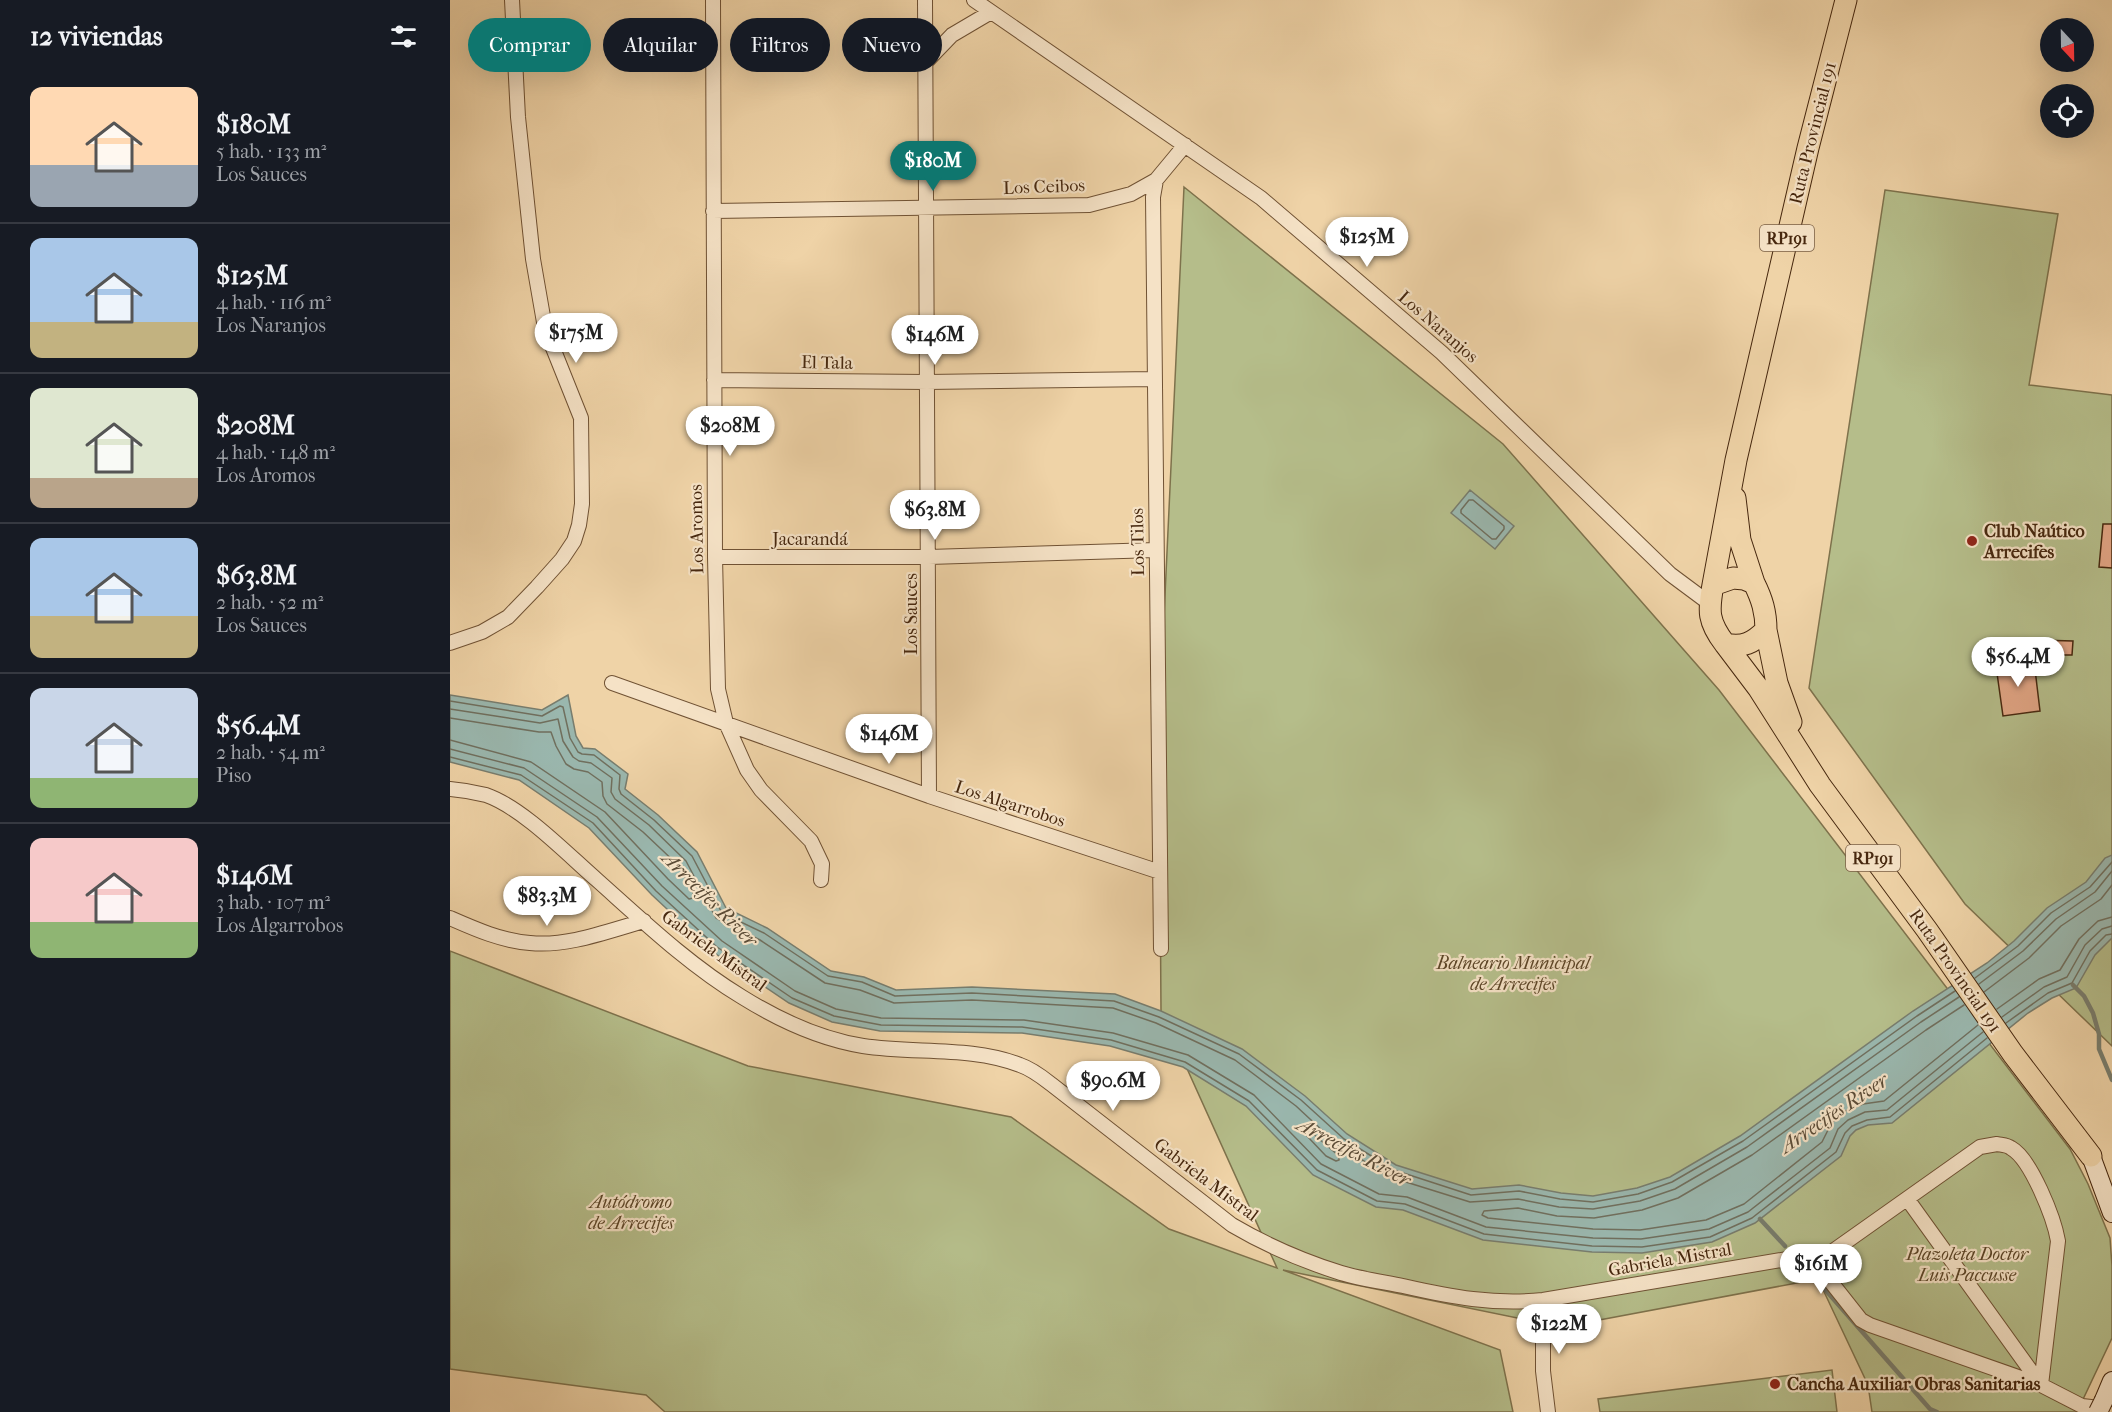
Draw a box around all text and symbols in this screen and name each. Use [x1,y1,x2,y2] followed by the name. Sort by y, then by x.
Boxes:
[468,18,591,72] chip: Comprar
[603,18,718,72] chip: Alquilar
[730,18,830,72] chip: Filtros
[842,18,942,72] chip: Nuevo
[2040,18,2094,72] north arrow
[2040,18,2094,138] map controls
[387,20,420,53] icon: filters
[30,21,163,52] text: 12 viviendas
[1785,60,1841,206] street label: Ruta Provincial 191
[2040,84,2094,138] button: locate
[216,109,291,140] text: $180M
[78,111,150,183] icon: home
[216,140,326,163] text: 5 hab. · 133 m²
[891,141,975,192] pin: $180M
[904,149,962,172] text: $180M
[216,163,307,186] text: Los Sauces
[1003,175,1086,199] street label: Los Ceibos
[1325,217,1409,268] pin: $125M
[1339,225,1395,248] text: $125M
[1760,225,1814,251] road number: RP191
[216,260,288,291] text: $125M
[78,262,150,334] icon: home
[1394,287,1482,368] street label: Los Naranjos
[216,291,331,314] text: 4 hab. · 116 m²
[534,313,618,364] pin: $175M
[216,314,326,337] text: Los Naranjos
[893,315,977,366] pin: $146M
[549,321,603,344] text: $175M
[905,323,965,346] text: $146M
[801,352,854,374] street label: El Tala
[688,406,772,457] pin: $208M
[216,410,295,441] text: $208M
[78,412,150,484] icon: home
[700,414,760,437] text: $208M
[216,441,335,464] text: 4 hab. · 148 m²
[216,464,315,487] text: Los Aromos
[686,484,708,574] street label: Los Aromos
[886,490,984,541] pin: $63.8M
[904,498,966,521] text: $63.8M
[1127,507,1149,576] street label: Los Tilos
[1983,521,2085,563] place label: Club Naútico Arrecifes
[770,529,848,550] street label: Jacarandá
[1965,534,1979,548] marker: Club Naútico Arrecifes
[216,560,297,591] text: $63.8M
[78,562,150,634] icon: home
[901,573,922,655] street label: Los Sauces
[216,591,323,614] text: 2 hab. · 52 m²
[216,614,307,637] text: Los Sauces
[1969,637,2067,688] pin: $56.4M
[1986,645,2050,668] text: $56.4M
[216,710,300,741] text: $56.4M
[78,712,150,784] icon: home
[847,714,931,765] pin: $146M
[859,722,919,745] text: $146M
[216,741,325,764] text: 2 hab. · 54 m²
[216,764,252,787] text: Piso
[952,776,1068,832] street label: Los Algarrobos
[656,845,764,953] water label: Arrecifes River
[1846,845,1900,871] road number: RP191
[216,860,293,891] text: $146M
[78,862,150,934] icon: home
[498,876,596,927] pin: $83.3M
[517,884,577,907] text: $83.3M
[216,891,330,914] text: 3 hab. · 107 m²
[1904,905,2006,1037] street label: Ruta Provincial 191
[657,906,771,996] street label: Gabriela Mistral
[216,914,343,937] text: Los Algarrobos
[1435,953,1592,995] park label: Balneario Municipal de Arrecifes
[1064,1061,1162,1112] pin: $90.6M
[1773,1067,1894,1159] water label: Arrecifes River
[1080,1069,1146,1092] text: $90.6M
[1291,1111,1416,1192] water label: Arrecifes River
[1150,1134,1262,1226] street label: Gabriela Mistral
[588,1192,674,1234] park label: Autódromo de Arrecifes
[1607,1239,1733,1281] street label: Gabriela Mistral
[1779,1244,1863,1295] pin: $161M
[1905,1244,2030,1286] park label: Plazoleta Doctor Luis Paccusse
[1794,1252,1848,1275] text: $161M
[1517,1304,1601,1355] pin: $122M
[1530,1312,1588,1335] text: $122M
[1787,1374,2041,1395] place label: Cancha Auxiliar Obras Sanitarias
[1768,1377,1782,1391] marker: Cancha Auxiliar Obras Sanitarias

